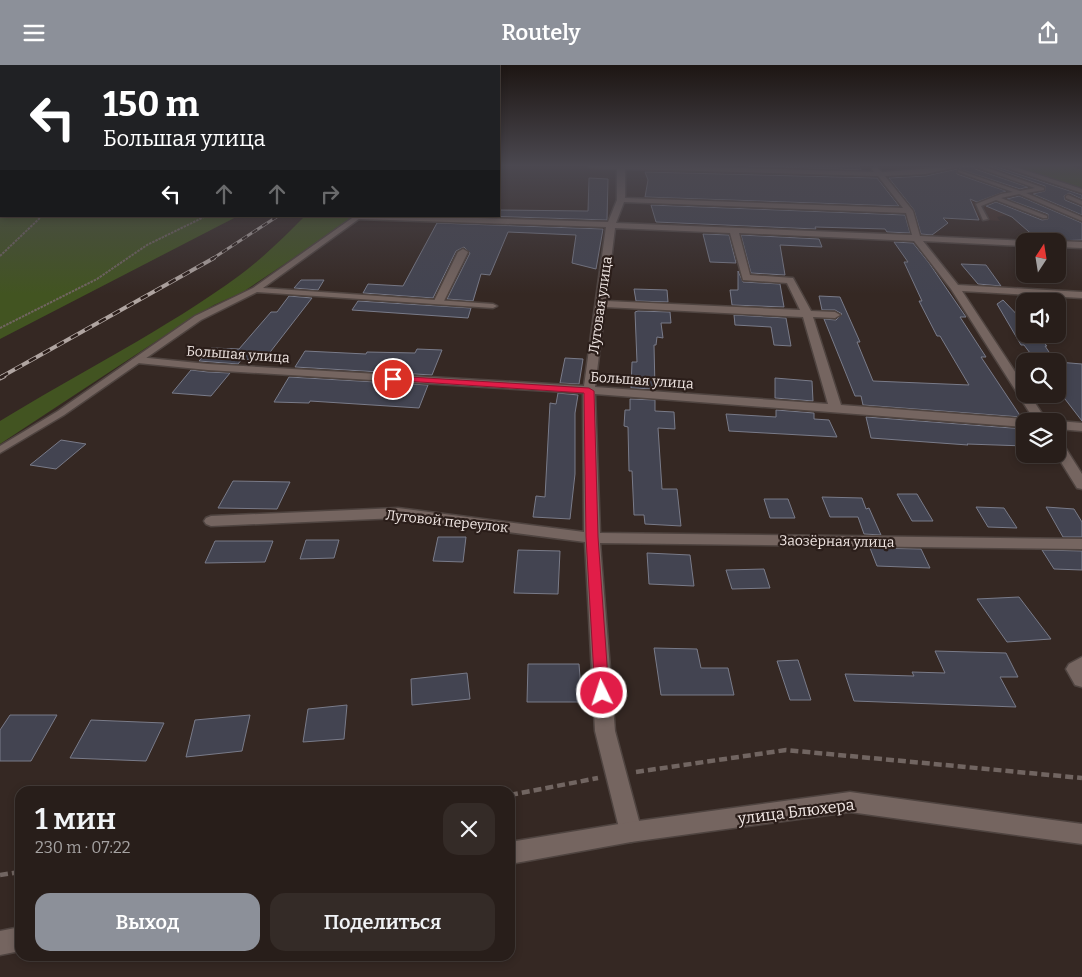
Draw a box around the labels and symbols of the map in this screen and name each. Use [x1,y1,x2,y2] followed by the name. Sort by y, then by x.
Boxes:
[1016,233,1066,283] north arrow
[585,255,616,355] street label: Луговая улица
[186,342,291,367] street label: Большая улица
[372,358,414,400] pin
[590,368,695,393] street label: Большая улица
[385,507,510,536] street label: Луговой переулок
[779,532,895,551] street label: Заозёрная улица
[575,666,627,718] position arrow
[736,795,856,828] street label: улица Блюхера

